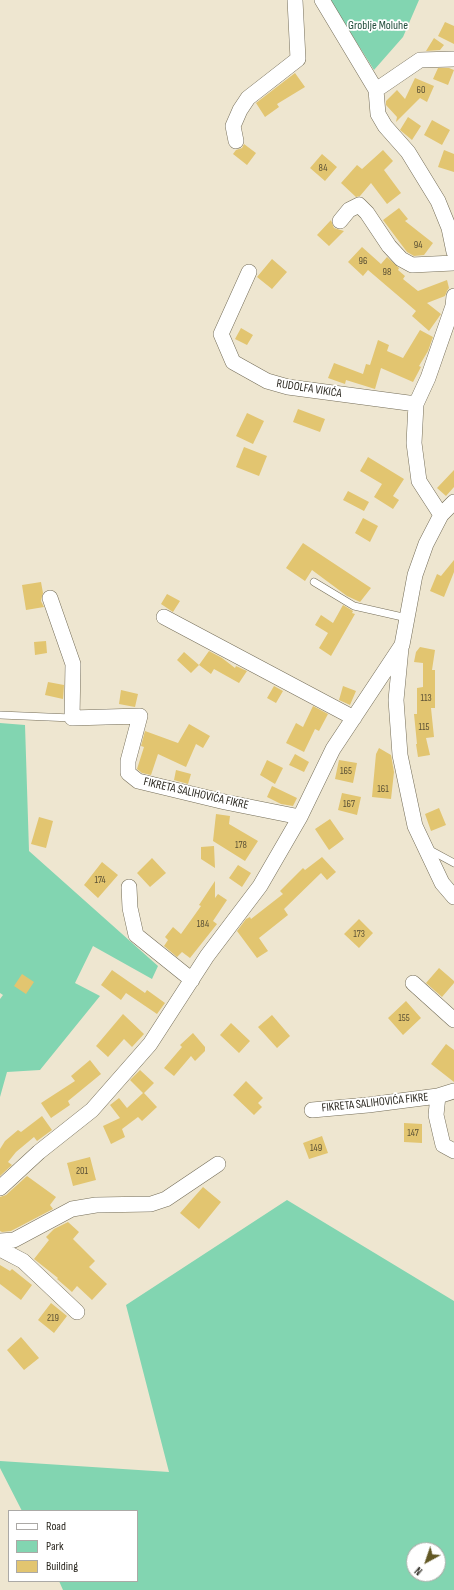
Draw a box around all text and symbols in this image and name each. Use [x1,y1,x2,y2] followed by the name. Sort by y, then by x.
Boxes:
[348,19,408,33] park label: Groblje Moluhe
[417,84,425,96] house number: 60
[319,162,327,174] house number: 84
[414,239,422,251] house number: 94
[359,255,367,267] house number: 96
[383,266,391,278] house number: 98
[275,377,343,401] street label: RUDOLFA VIKIĆA
[420,692,432,704] house number: 113
[418,721,430,733] house number: 115
[340,765,352,777] house number: 165
[142,775,250,813] street label: FIKRETA SALIHOVIĆA FIKRE
[377,783,389,795] house number: 161
[343,798,355,810] house number: 167
[235,839,247,851] house number: 178
[94,874,106,886] house number: 174
[197,918,209,930] house number: 184
[353,928,365,940] house number: 173
[398,1012,410,1024] house number: 155
[321,1090,429,1116] street label: FIKRETA SALIHOVIĆA FIKRE
[407,1127,419,1139] house number: 147
[310,1142,322,1154] house number: 149
[76,1165,88,1177] house number: 201
[47,1312,59,1324] house number: 219
[8,1510,138,1582] legend
[46,1519,66,1534] text: Road
[46,1539,64,1554] text: Park
[406,1542,446,1582] north arrow
[46,1559,78,1574] text: Building
[412,1564,425,1578] text: N

